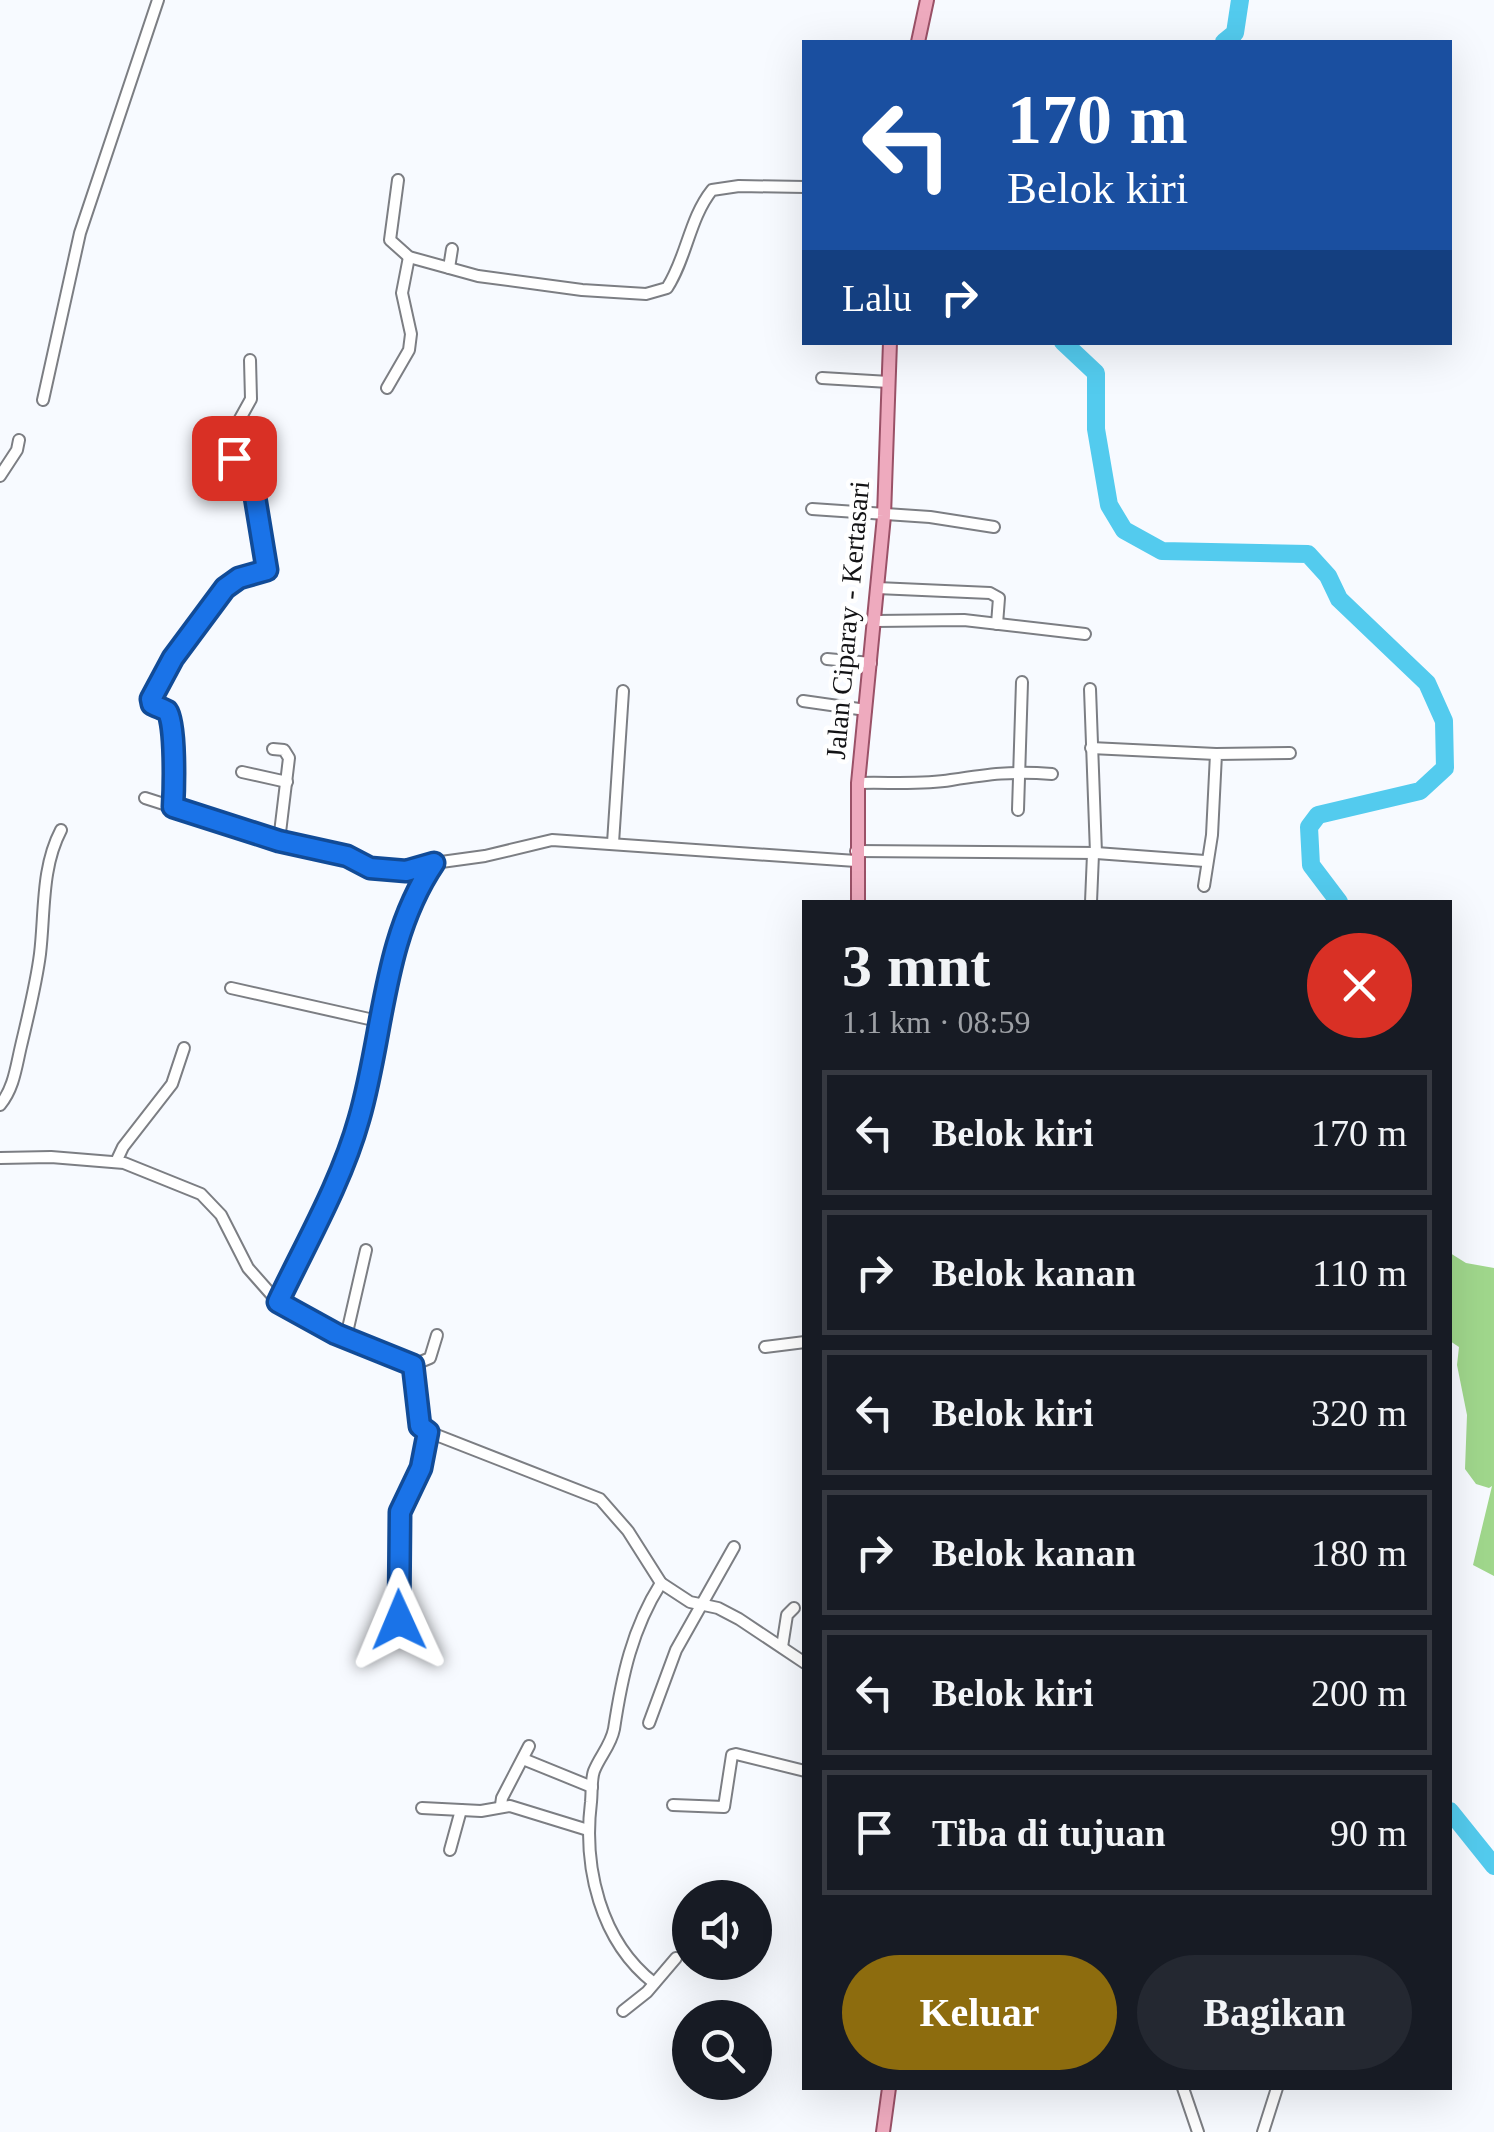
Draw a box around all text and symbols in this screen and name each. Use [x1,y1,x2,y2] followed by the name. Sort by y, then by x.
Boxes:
[842,80,972,210] icon: left
[1007,81,1188,158] text: 170 m
[1007,163,1188,213] text: Belok kiri
[932,270,987,325] icon: right
[842,277,912,319] text: Lalu
[192,416,277,501] pin
[207,431,262,486] icon: arrive
[820,479,875,760] street label: Jalan Ciparay - Kertasari
[842,933,990,999] text: 3 mnt
[1307,933,1412,1038] button: close
[842,1004,1030,1040] text: 1.1 km · 08:59
[847,1105,902,1160] icon: left
[932,1112,1094,1154] text: Belok kiri
[1311,1112,1407,1154] text: 170 m
[847,1245,902,1300] icon: right
[932,1252,1136,1294] text: Belok kanan
[1312,1252,1407,1294] text: 110 m
[847,1385,902,1440] icon: left
[932,1392,1094,1434] text: Belok kiri
[1311,1392,1407,1434] text: 320 m
[847,1525,902,1580] icon: right
[932,1532,1136,1574] text: Belok kanan
[1311,1532,1407,1574] text: 180 m
[347,1568,451,1672] position arrow
[847,1665,902,1720] icon: left
[932,1672,1094,1714] text: Belok kiri
[1311,1672,1407,1714] text: 200 m
[847,1805,902,1860] icon: arrive
[932,1812,1166,1854] text: Tiba di tujuan
[1330,1812,1407,1854] text: 90 m
[672,1880,772,2100] map controls
[672,1880,772,1980] button: sound
[842,1955,1117,2070] button: Keluar
[1137,1955,1412,2070] button: Bagikan
[672,2000,772,2100] button: search

